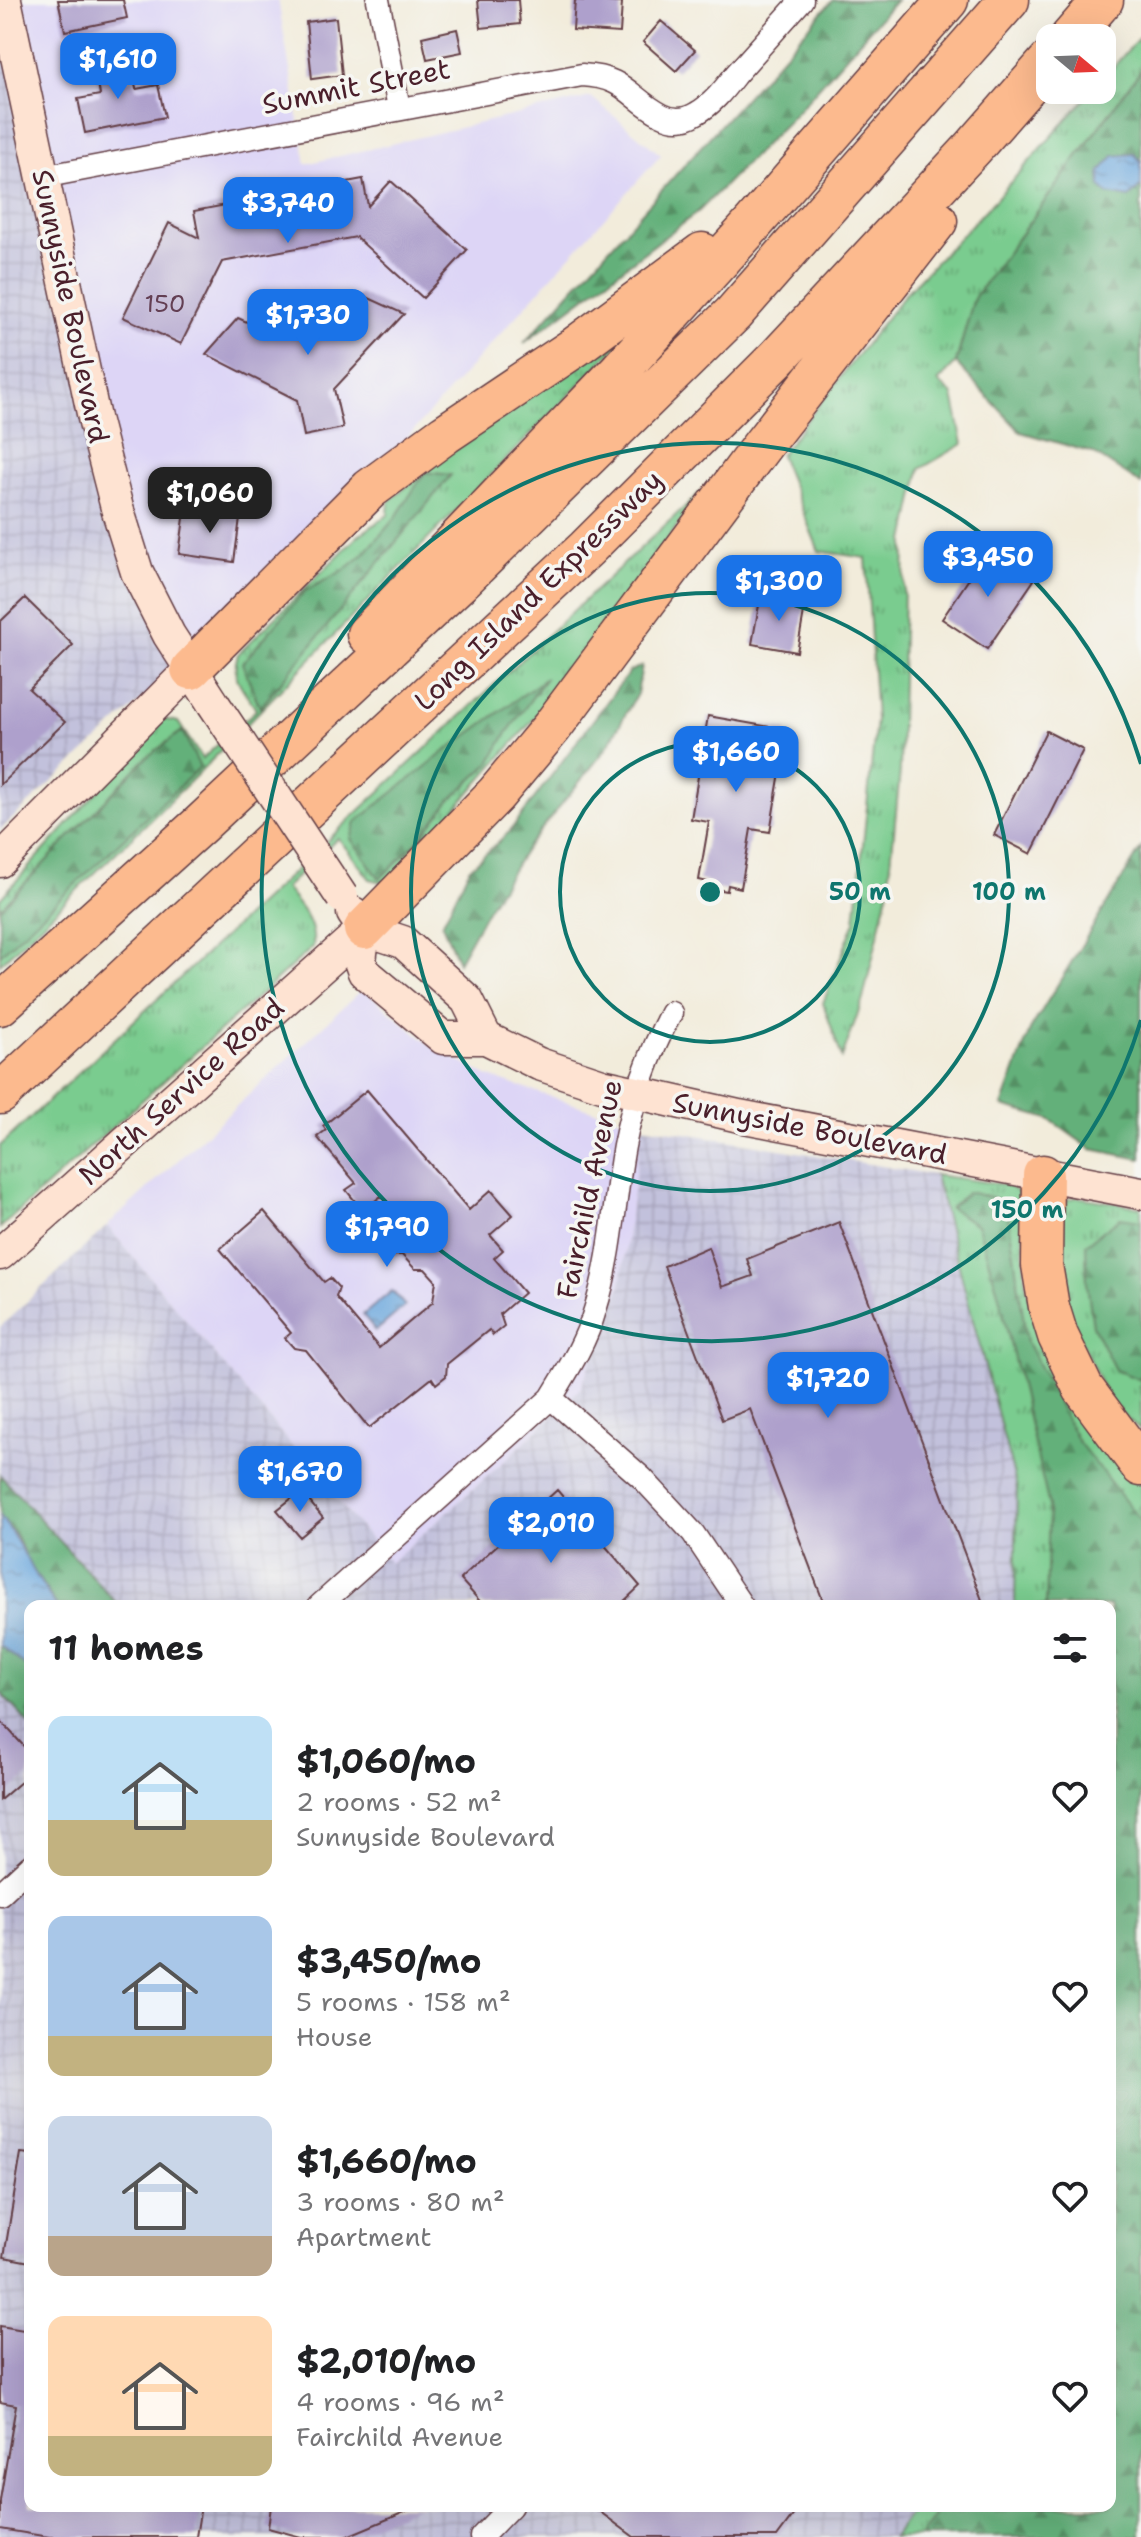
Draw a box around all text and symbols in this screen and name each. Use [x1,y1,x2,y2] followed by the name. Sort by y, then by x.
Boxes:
[1036,24,1116,104] north arrow
[1036,24,1116,104] map controls
[53,33,183,101] pin: $1,610
[78,41,158,76] text: $1,610
[259,49,453,123] street label: Summit Street
[23,166,119,446] street label: Sunnyside Boulevard
[223,177,353,245] pin: $3,740
[241,185,335,220] text: $3,740
[145,288,185,320] house number: 150
[243,289,373,357] pin: $1,730
[265,297,351,332] text: $1,730
[405,461,671,719] street label: Long Island Expressway
[145,467,275,535] pin: $1,060
[166,475,254,510] text: $1,060
[923,531,1053,599] pin: $3,450
[942,539,1034,574] text: $3,450
[714,555,844,623] pin: $1,300
[735,563,823,598] text: $1,300
[671,726,801,794] pin: $1,660
[692,734,780,769] text: $1,660
[829,876,891,908] text: 50 m
[972,876,1046,908] text: 100 m
[696,878,724,906] centre of rings
[70,988,292,1194] street label: North Service Road
[547,1076,631,1302] street label: Fairchild Avenue
[669,1083,951,1173] street label: Sunnyside Boulevard
[991,1194,1063,1226] text: 150 m
[322,1201,452,1269] pin: $1,790
[344,1209,430,1244] text: $1,790
[763,1352,893,1420] pin: $1,720
[786,1360,870,1395] text: $1,720
[235,1446,365,1514] pin: $1,670
[256,1454,344,1489] text: $1,670
[486,1497,616,1565] pin: $2,010
[507,1505,595,1540] text: $2,010
[48,1625,204,1671] text: 11 homes
[1048,1626,1092,1670] icon: filters
[296,1738,476,1784] text: $1,060/mo
[112,1748,208,1844] icon: home
[1048,1774,1092,1818] icon: heart
[296,1784,502,1819] text: 2 rooms · 52 m²
[296,1819,555,1854] text: Sunnyside Boulevard
[296,1938,482,1984] text: $3,450/mo
[112,1948,208,2044] icon: home
[1048,1974,1092,2018] icon: heart
[296,1984,511,2019] text: 5 rooms · 158 m²
[296,2019,372,2054] text: House
[296,2138,477,2184] text: $1,660/mo
[112,2148,208,2244] icon: home
[1048,2174,1092,2218] icon: heart
[296,2184,505,2219] text: 3 rooms · 80 m²
[296,2219,432,2254] text: Apartment
[296,2338,476,2384] text: $2,010/mo
[112,2348,208,2444] icon: home
[1048,2374,1092,2418] icon: heart
[296,2384,505,2419] text: 4 rooms · 96 m²
[296,2419,503,2454] text: Fairchild Avenue

